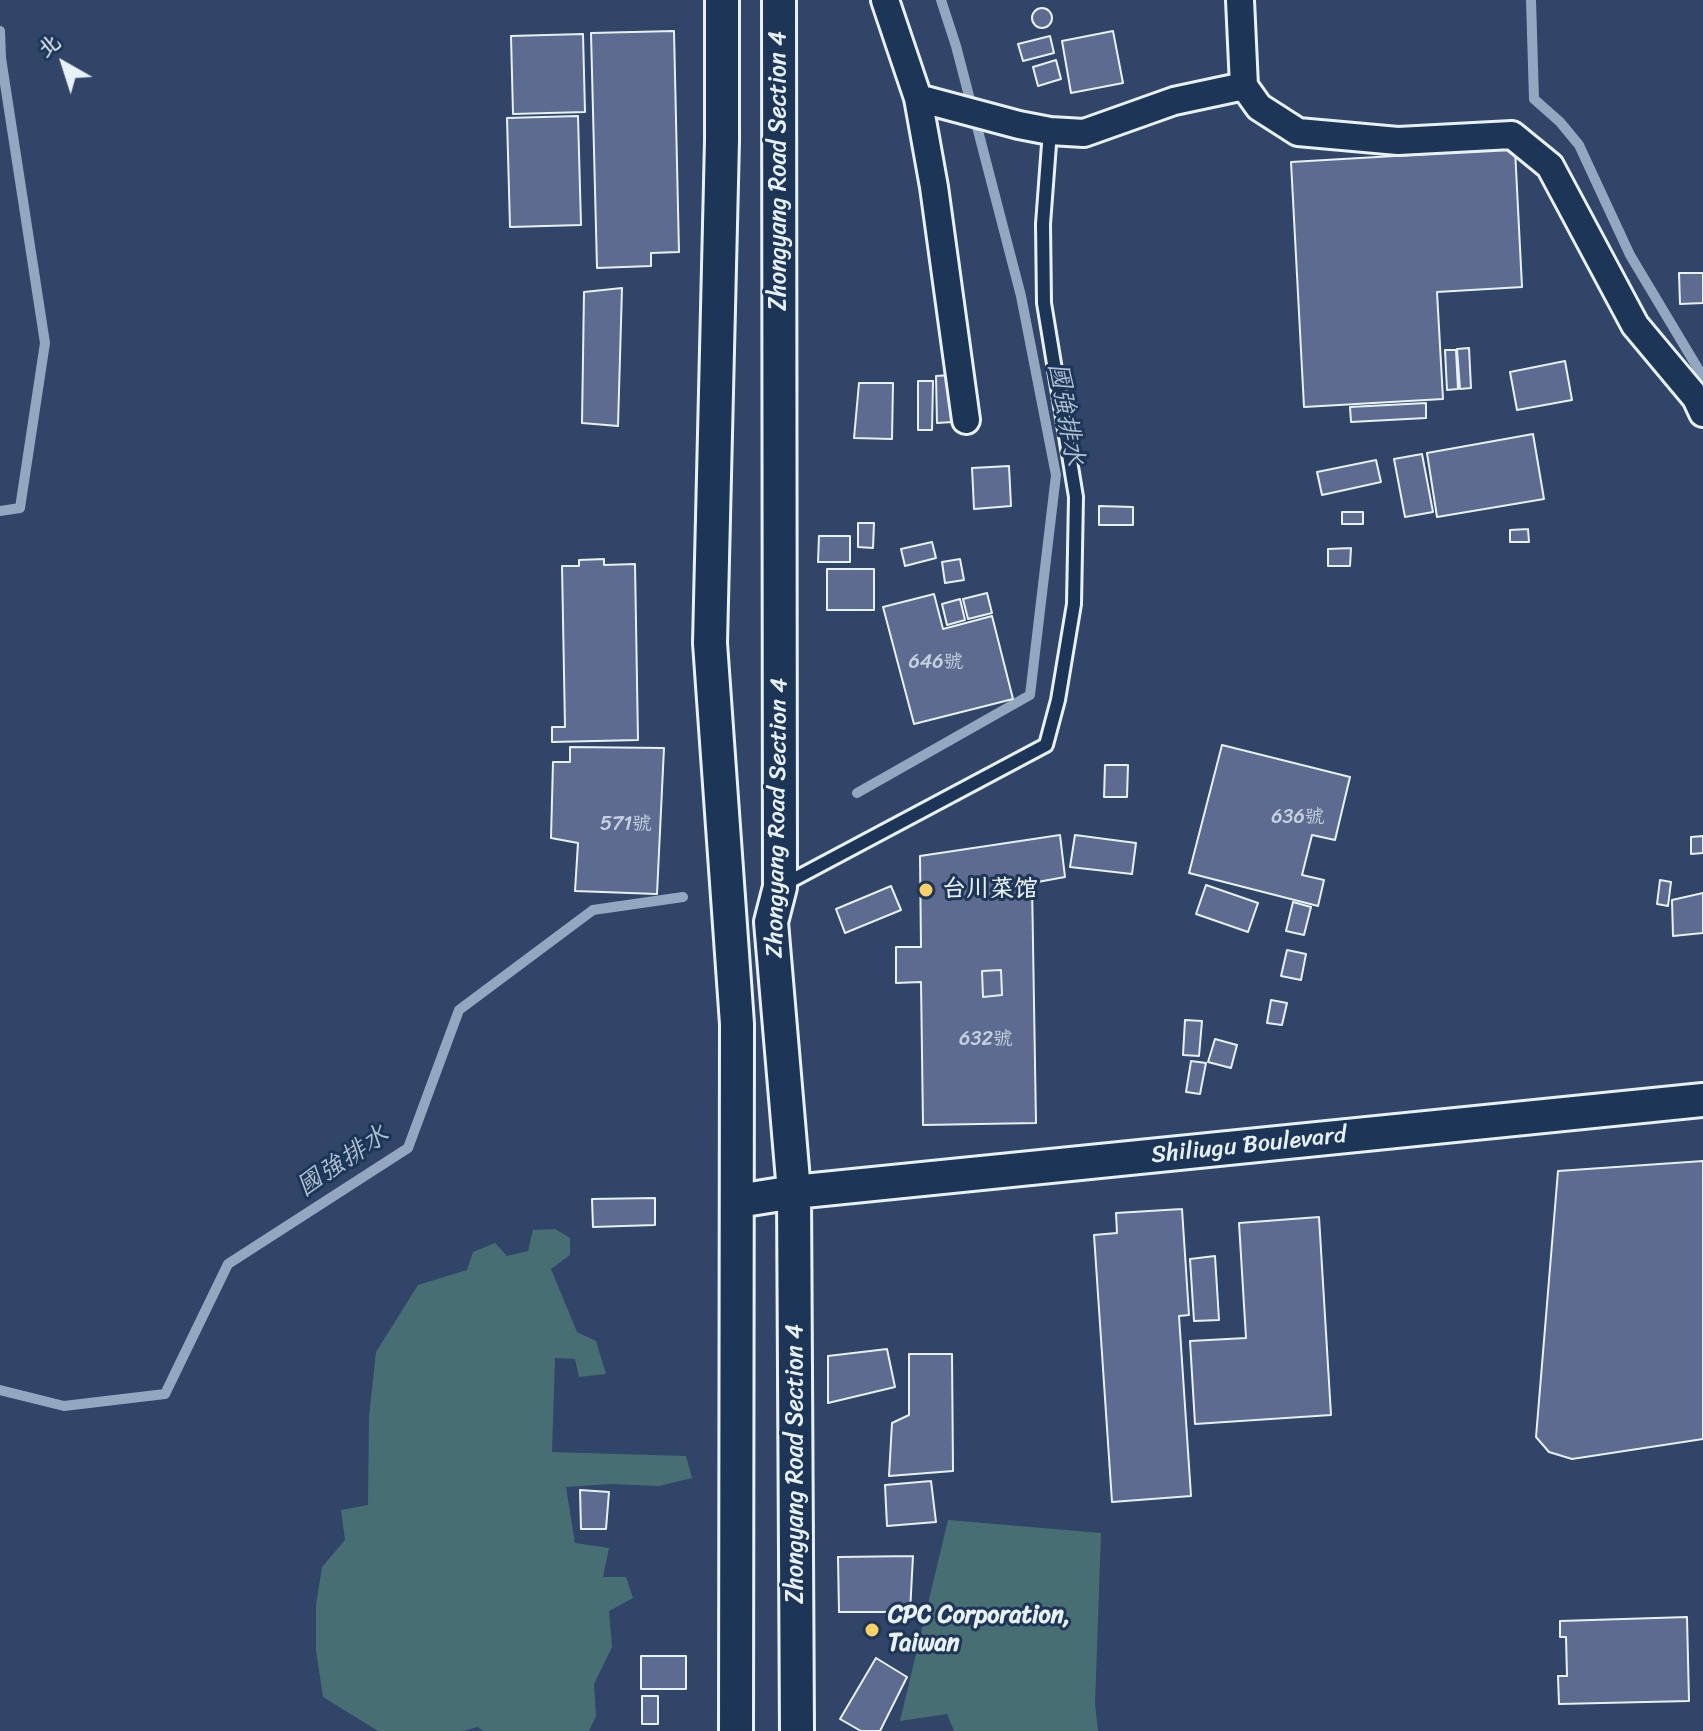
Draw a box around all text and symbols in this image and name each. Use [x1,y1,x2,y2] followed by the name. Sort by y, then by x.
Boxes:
[28,23,69,67] text: 北
[24,24,104,104] north arrow
[765,31,793,311] street label: Zhongyang Road Section 4
[1041,360,1089,468] water label: 國強排水
[908,651,964,675] house number: 646號
[761,678,795,958] street label: Zhongyang Road Section 4
[1271,806,1325,830] house number: 636號
[600,813,652,837] house number: 571號
[942,876,1038,904] place label: 台川菜馆
[917,881,935,899] marker: 台川菜馆
[959,1028,1013,1052] house number: 632號
[291,1120,395,1204] water label: 國強排水
[1150,1121,1348,1171] street label: Shiliugu Boulevard
[782,1324,810,1604] street label: Zhongyang Road Section 4
[888,1602,1070,1658] place label: CPC Corporation, Taiwan
[863,1621,881,1639] marker: CPC Corporation, Taiwan

